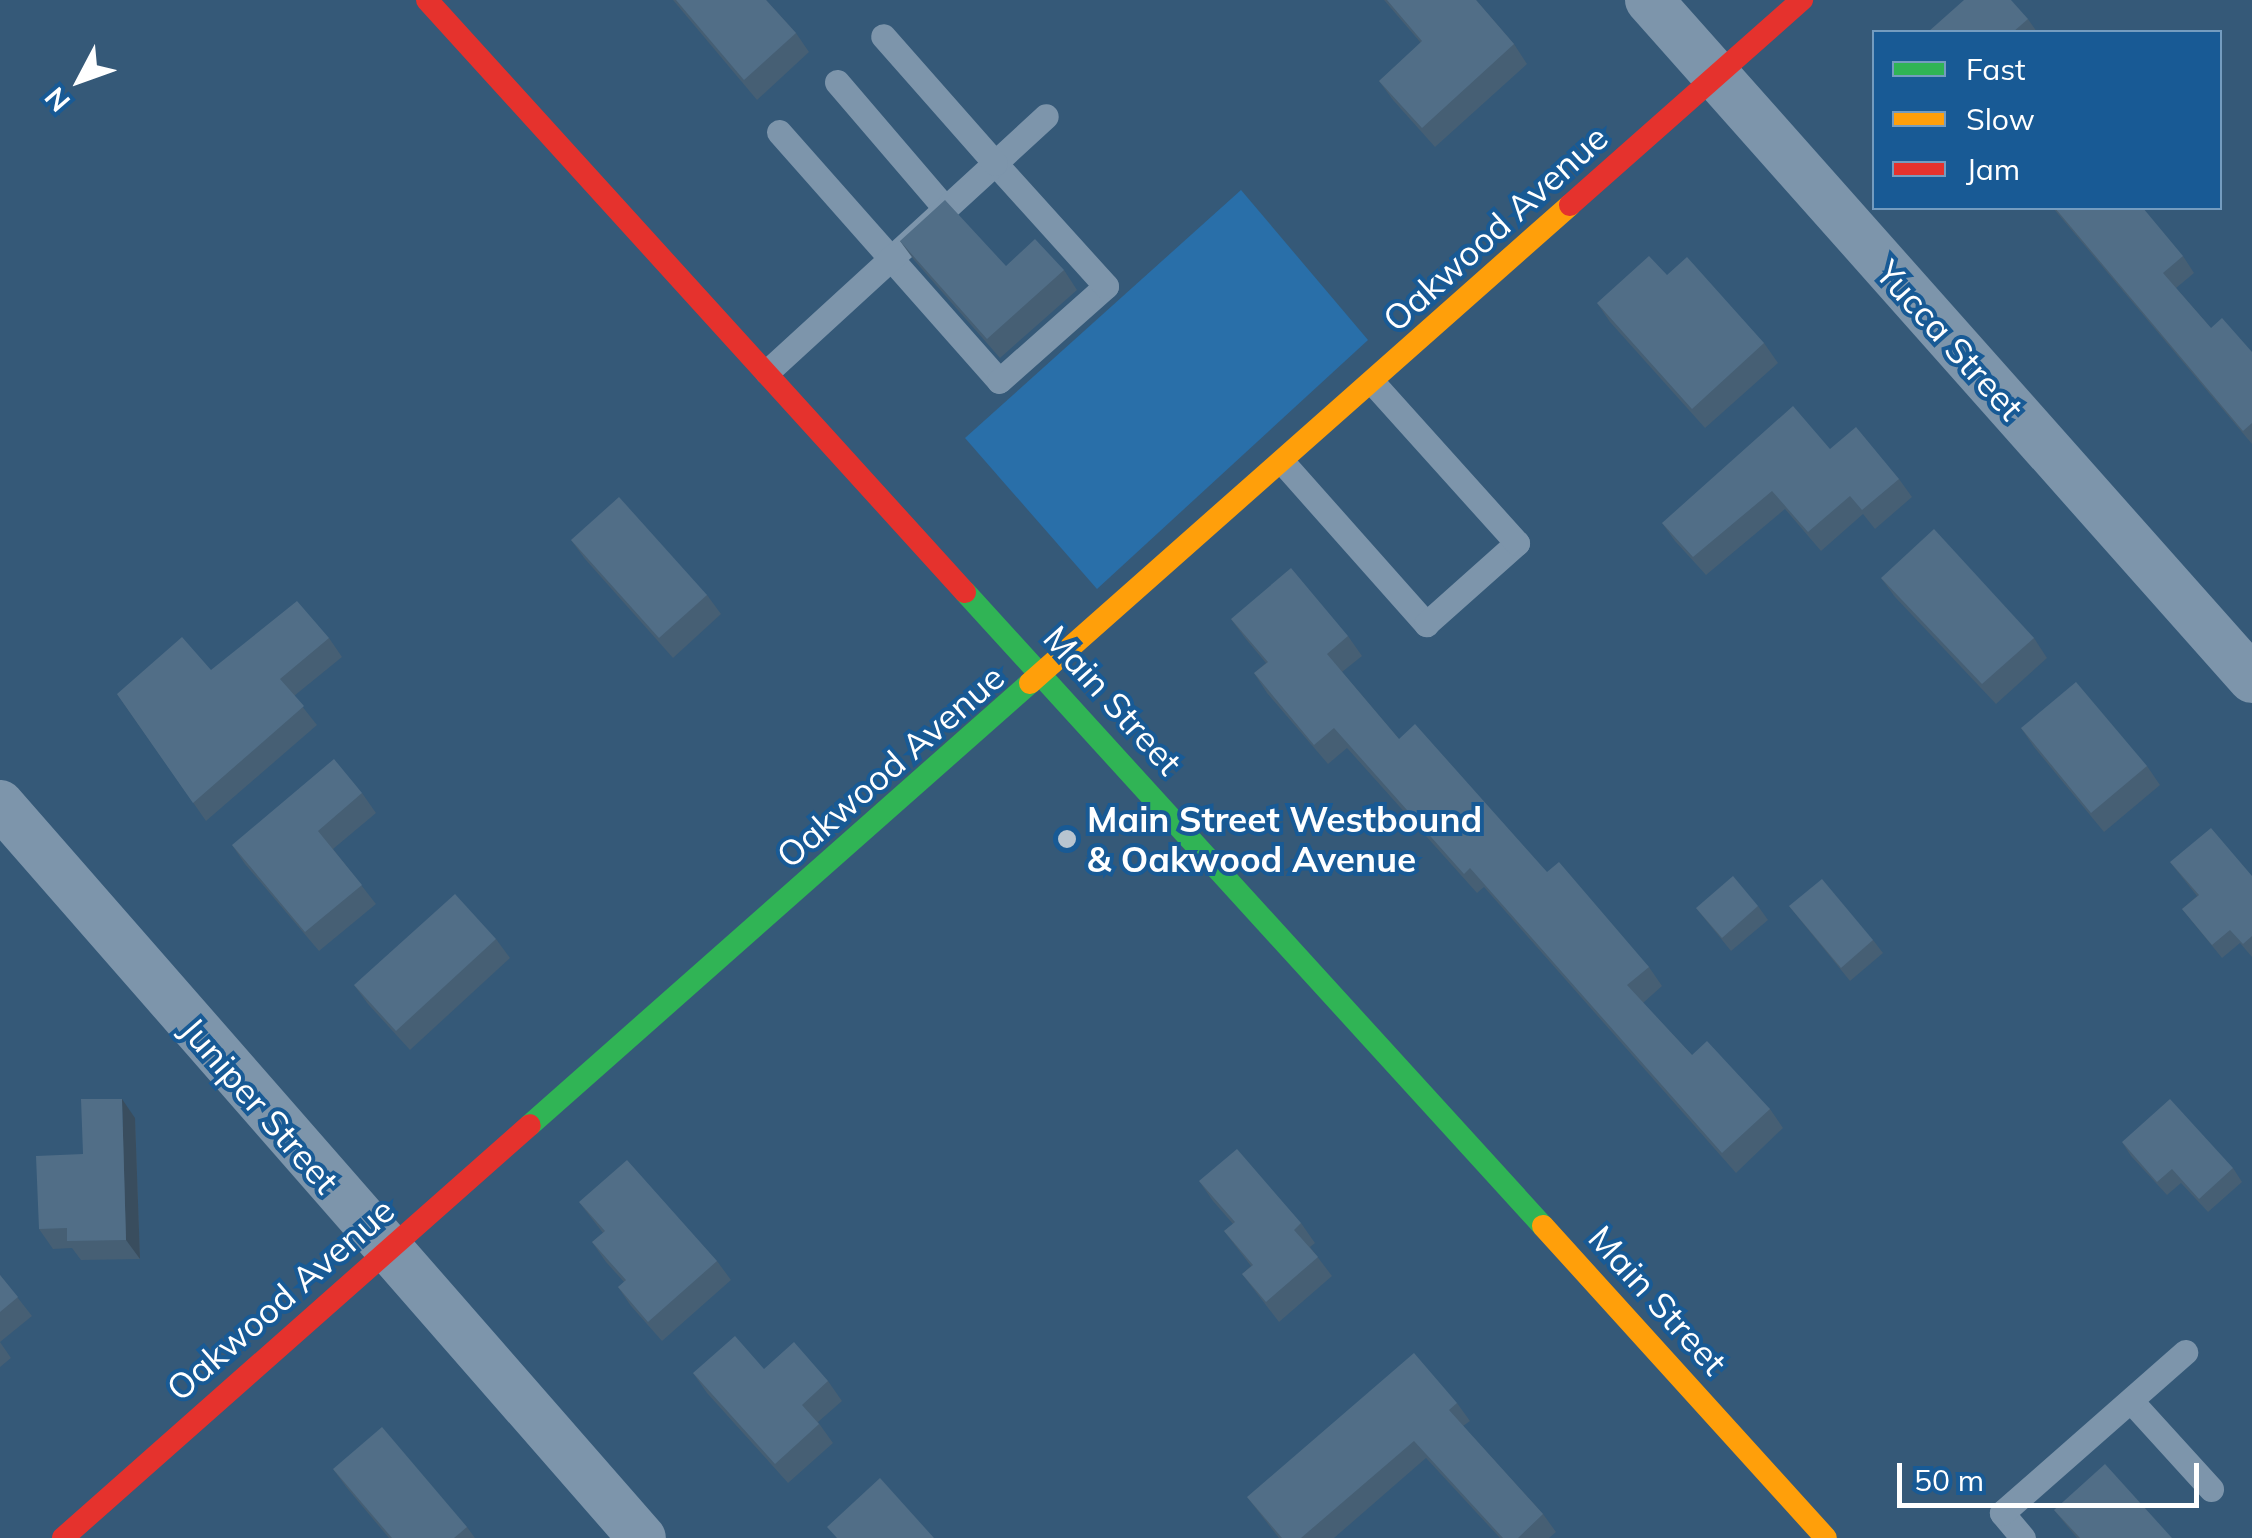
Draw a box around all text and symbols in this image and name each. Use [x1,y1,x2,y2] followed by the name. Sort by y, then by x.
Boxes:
[30,30,130,130] north arrow
[1872,30,2222,210] legend
[1966,50,2026,88] text: Fast
[37,81,77,119] text: N
[1966,100,2035,138] text: Slow
[1374,116,1616,340] street label: Oakwood Avenue
[1966,150,2020,188] text: Jam
[1867,252,2033,428] street label: Yucca Street
[1035,617,1191,783] street label: Main Street
[768,656,1012,876] street label: Oakwood Avenue
[1087,798,1482,880] place label: Main Street Westbound & Oakwood Avenue
[1056,828,1078,850] marker: Main Street Westbound & Oakwood Avenue
[172,1008,348,1202] street label: Juniper Street
[158,1189,402,1409] street label: Oakwood Avenue
[1580,1217,1736,1383] street label: Main Street
[1902,1443,2204,1505] scale bar
[1914,1461,1984,1499] text: 50 m

